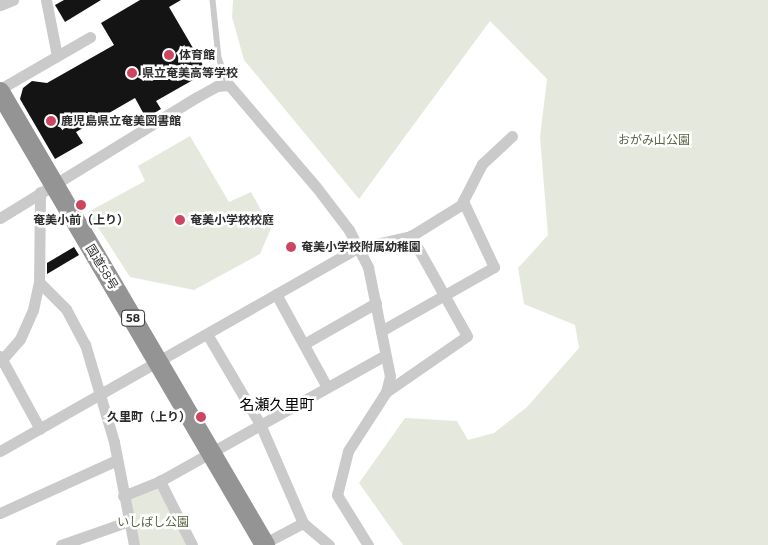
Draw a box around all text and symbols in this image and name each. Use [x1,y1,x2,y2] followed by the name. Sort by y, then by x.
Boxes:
[179,48,215,62] place label: 体育館
[163,49,175,61] marker: 体育館
[142,66,238,80] place label: 県立奄美高等学校
[126,67,138,79] marker: 県立奄美高等学校
[61,114,181,128] place label: 鹿児島県立奄美図書館
[45,115,57,127] marker: 鹿児島県立奄美図書館
[618,133,690,147] park label: おがみ山公園
[75,199,87,211] marker: 奄美小前（上り）
[33,213,129,227] place label: 奄美小前（上り）
[190,213,274,227] place label: 奄美小学校校庭
[174,214,186,226] marker: 奄美小学校校庭
[301,240,421,254] place label: 奄美小学校附属幼稚園
[285,241,297,253] marker: 奄美小学校附属幼稚園
[83,242,121,292] street label: 国道58号
[120,310,146,326] road number: 58
[240,396,314,414] district label: 名瀬久里町
[107,410,191,424] place label: 久里町（上り）
[195,411,207,423] marker: 久里町（上り）
[117,515,189,529] park label: いしばし公園

